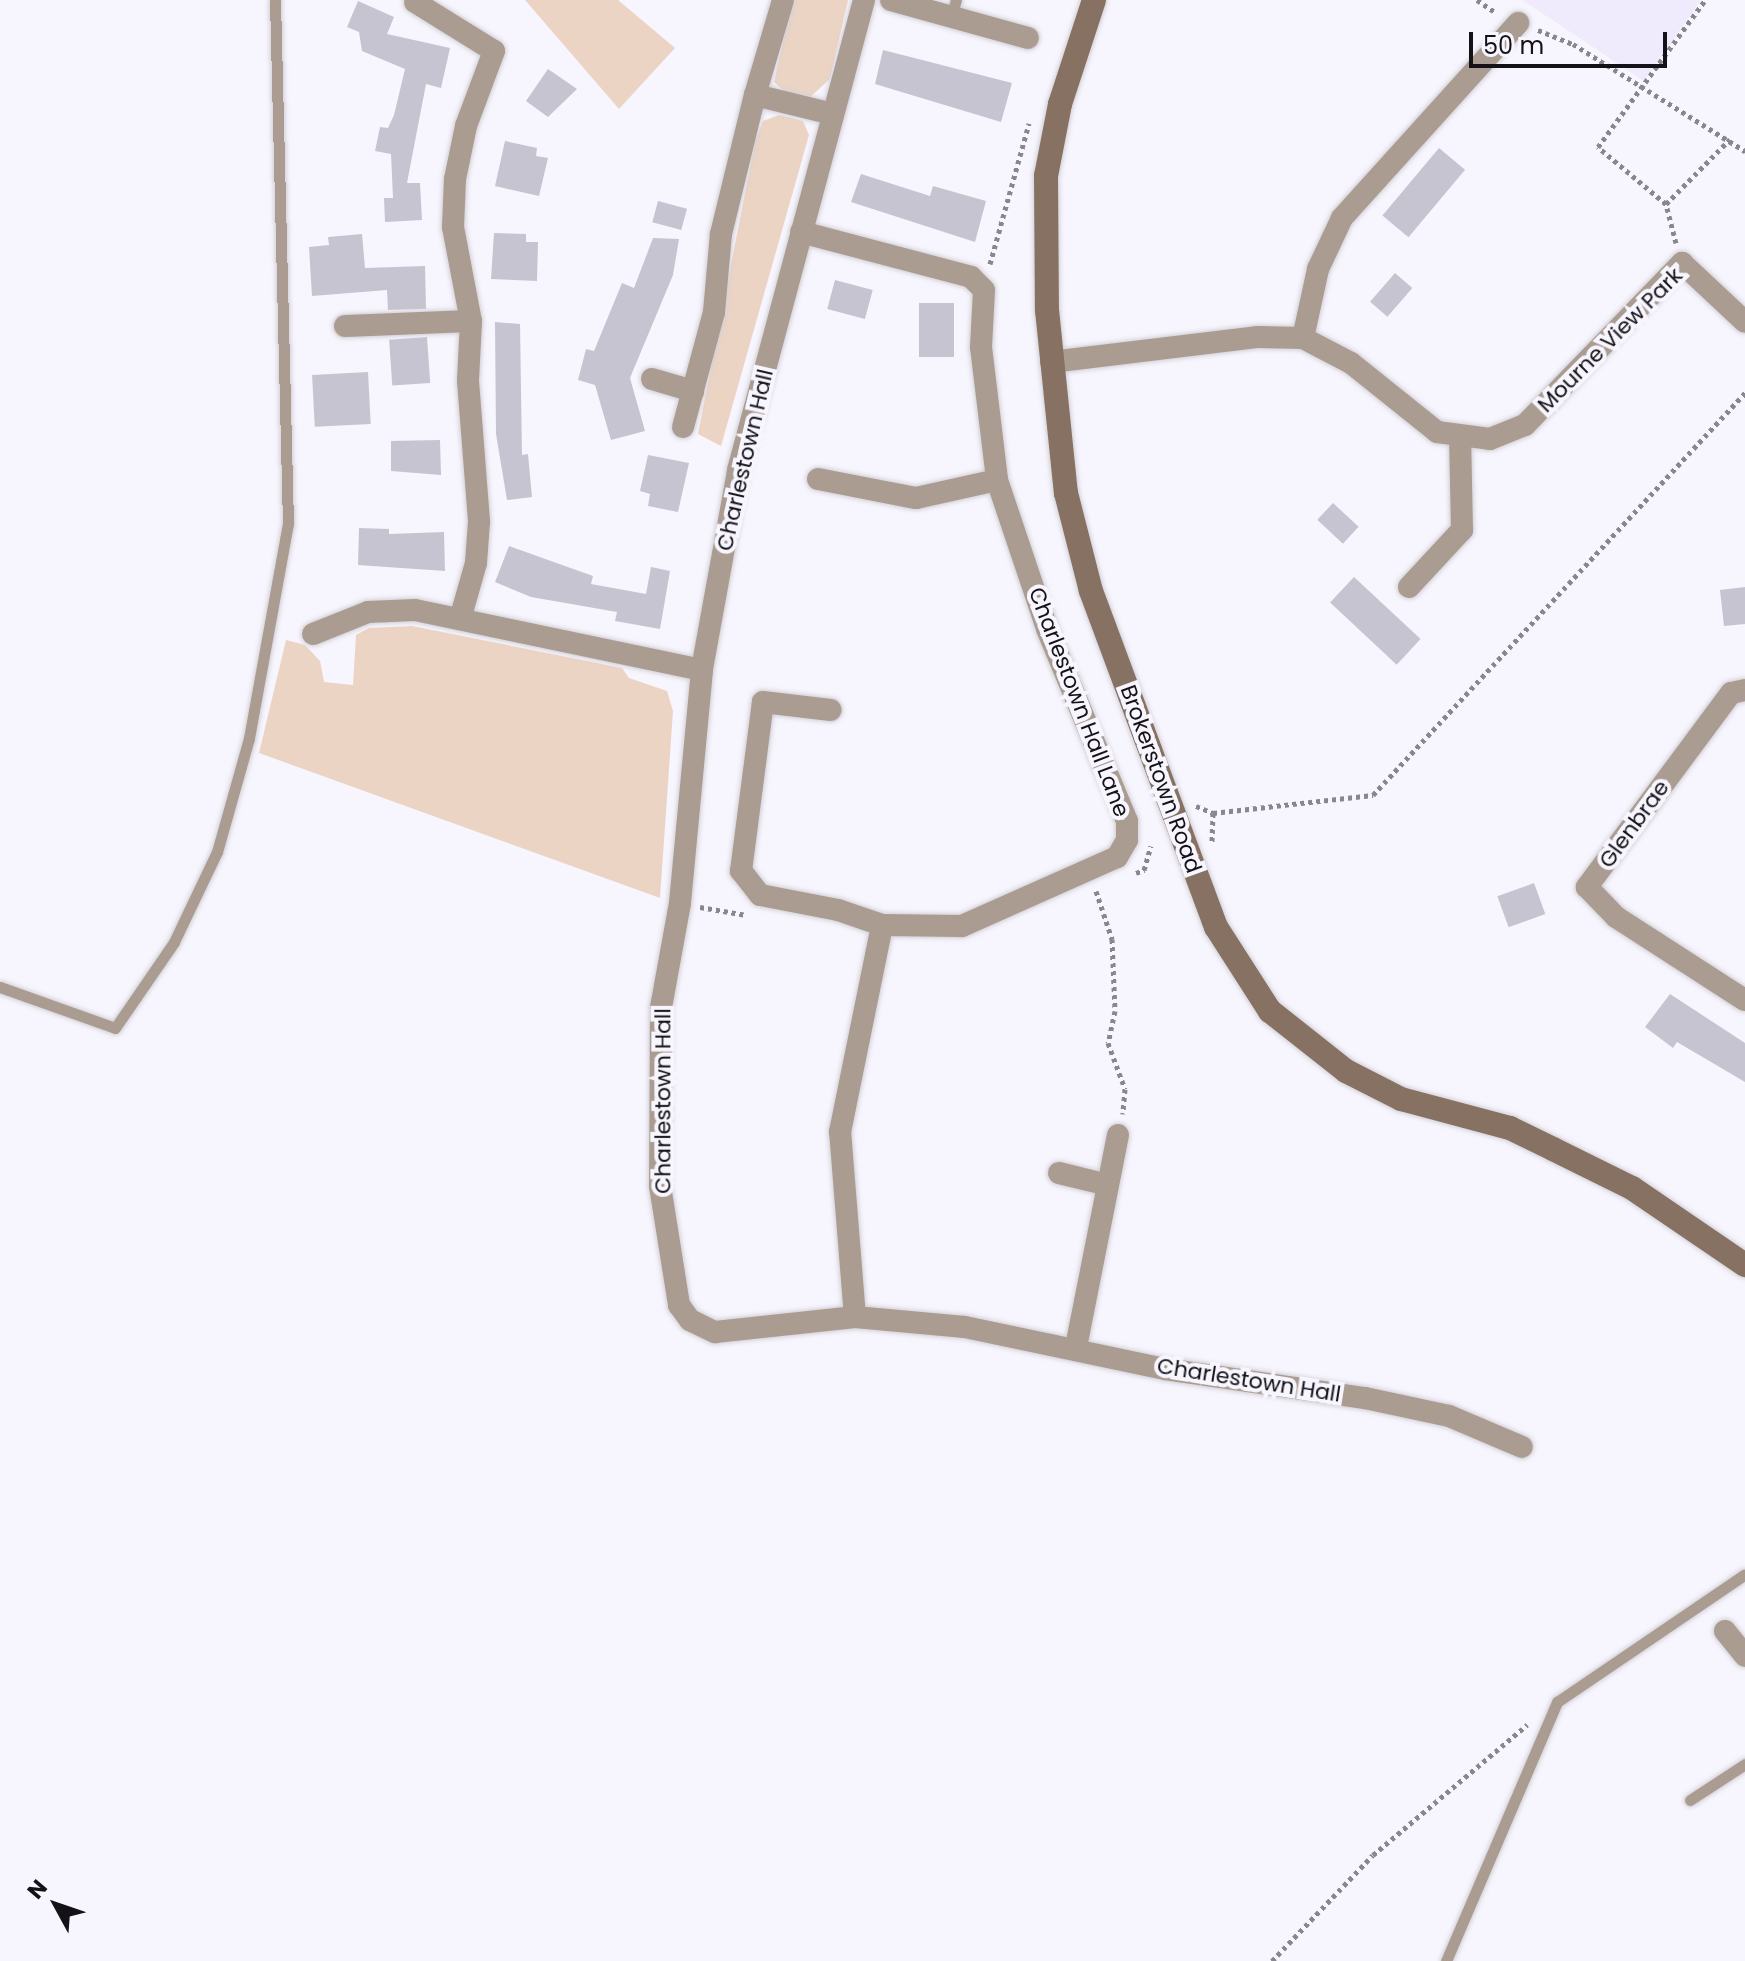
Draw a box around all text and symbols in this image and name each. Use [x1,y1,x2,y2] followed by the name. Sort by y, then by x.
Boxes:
[1473,16,1671,66] scale bar
[1483,29,1544,62] text: 50 m
[1532,262,1688,418] street label: Mourne View Park
[711,367,779,553] street label: Charlestown Hall
[1023,584,1135,820] street label: Charlestown Hall Lane
[1115,682,1207,876] street label: Brokerstown Road
[1593,775,1675,873] street label: Glenbrae
[650,1008,676,1194] street label: Charlestown Hall
[1155,1352,1343,1408] street label: Charlestown Hall
[16,1865,96,1945] north arrow
[20,1873,54,1906] text: N

